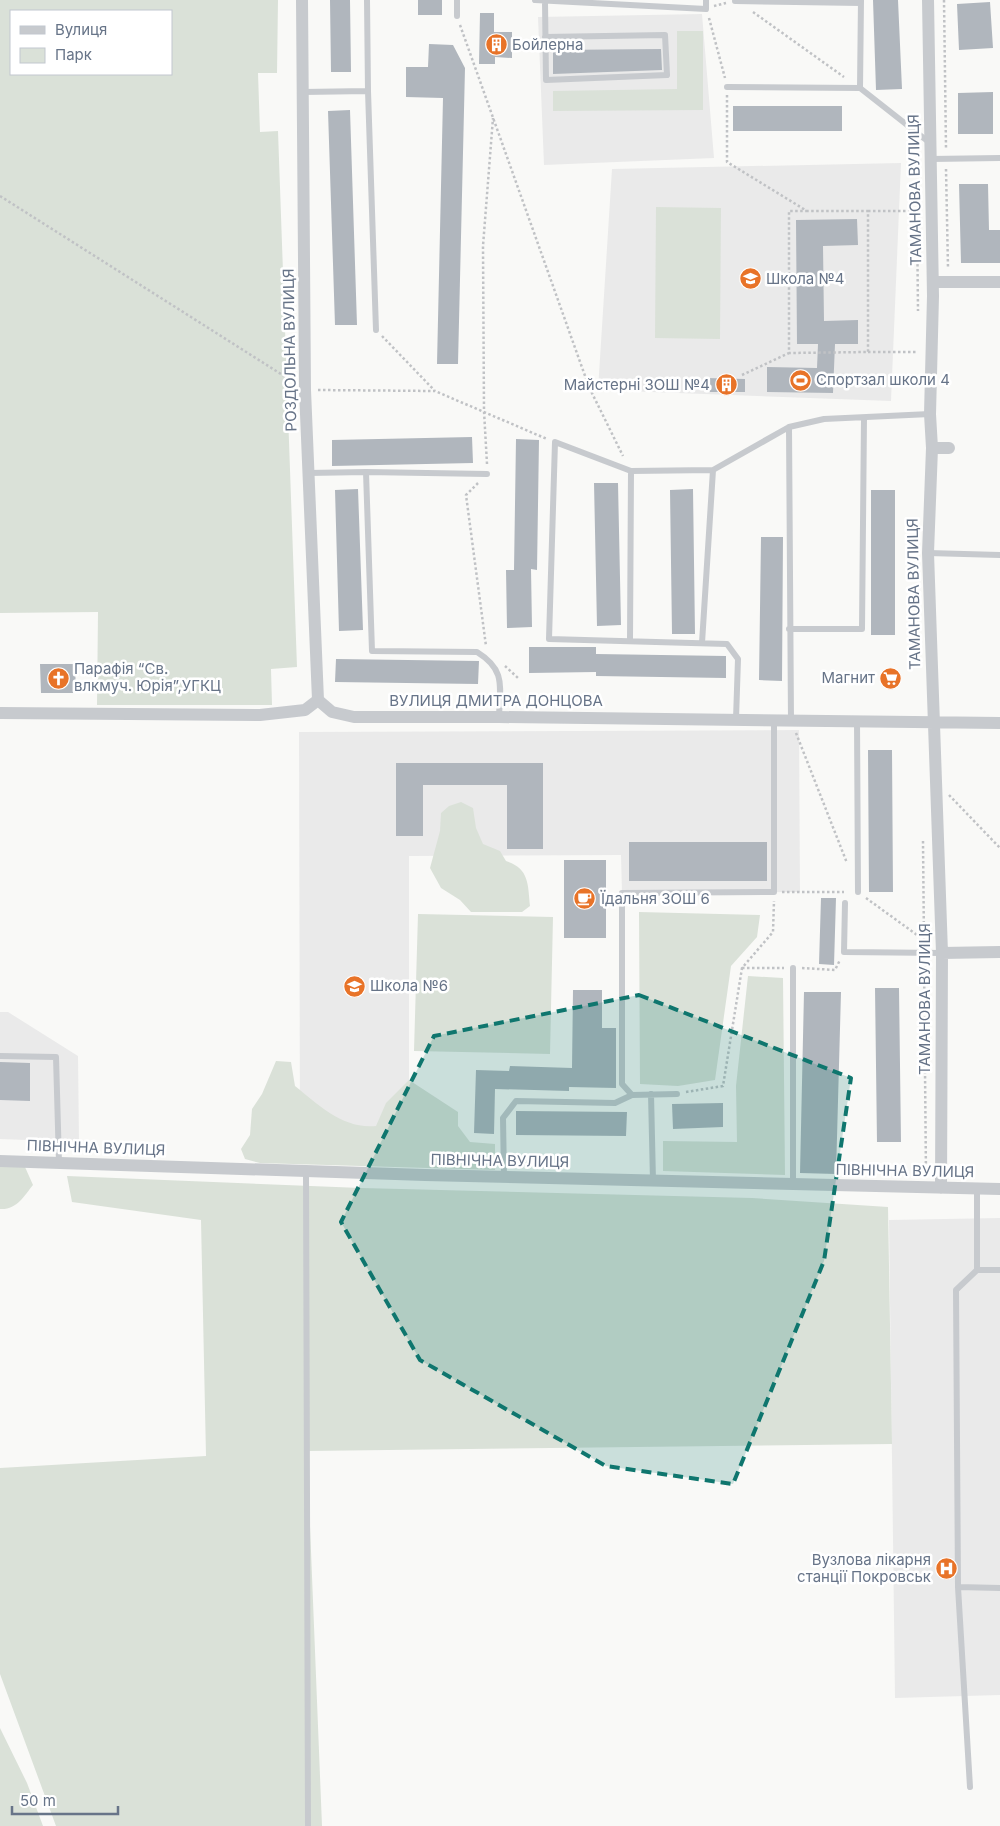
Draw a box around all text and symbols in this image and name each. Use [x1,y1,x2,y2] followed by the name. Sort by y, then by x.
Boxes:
[10,10,172,75] legend
[55,20,107,39] text: Вулиця
[484,33,508,57] building icon: Бойлерна
[512,35,583,54] place label: Бойлерна
[55,45,92,64] text: Парк
[904,114,925,266] street label: ТАМАНОВА ВУЛИЦЯ
[738,267,762,291] school or university icon: Школа №4
[279,268,300,432] street label: РОЗДОЛЬНА ВУЛИЦЯ
[766,269,845,288] place label: Школа №4
[788,368,812,392] sports icon: Спортзал школи 4
[816,370,950,389] place label: Спортзал школи 4
[714,373,738,397] building icon: Майстерні ЗОШ №4
[564,375,710,394] place label: Майстерні ЗОШ №4
[903,518,924,670] street label: ТАМАНОВА ВУЛИЦЯ
[74,659,221,695] place label: Парафія “Св. влкмуч. Юрія”,УГКЦ
[46,666,70,690] church icon: Парафія “Св. влкмуч. Юрія”,УГКЦ
[879,666,903,690] supermarket icon: Магнит
[822,668,875,687] place label: Магнит
[389,691,603,710] street label: ВУЛИЦЯ ДМИТРА ДОНЦОВА
[573,887,597,911] cafe icon: Їдальня ЗОШ 6
[600,889,710,908] place label: Їдальня ЗОШ 6
[915,923,934,1075] street label: ТАМАНОВА ВУЛИЦЯ
[342,974,366,998] school or university icon: Школа №6
[370,976,448,995] place label: Школа №6
[26,1136,166,1159] street label: ПІВНІЧНА ВУЛИЦЯ
[431,1150,569,1171] street label: ПІВНІЧНА ВУЛИЦЯ
[836,1160,974,1181] street label: ПІВНІЧНА ВУЛИЦЯ
[797,1550,931,1586] place label: Вузлова лікарня станції Покровськ
[935,1557,959,1581] hospital icon: Вузлова лікарня станції Покровськ
[12,1784,119,1816] scale bar
[20,1791,56,1810] text: 50 m

